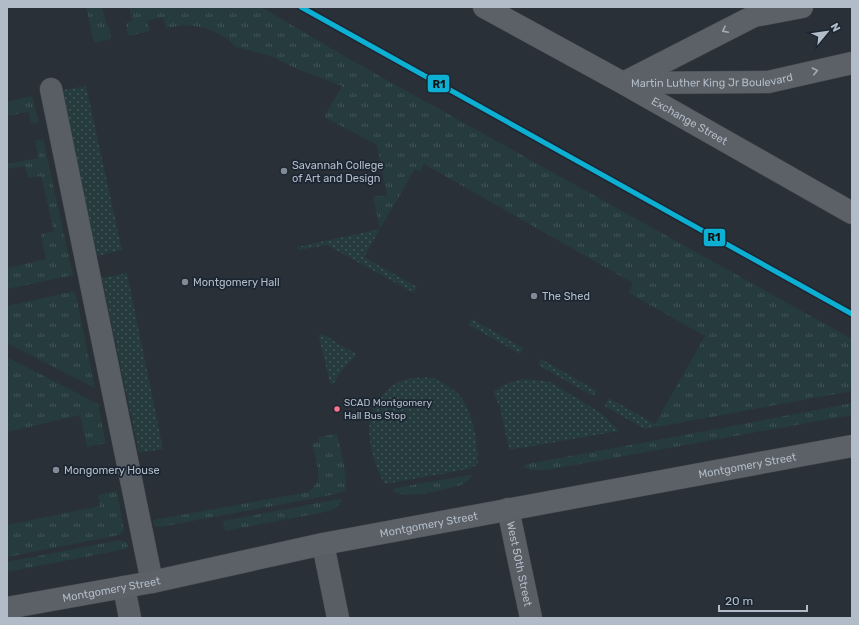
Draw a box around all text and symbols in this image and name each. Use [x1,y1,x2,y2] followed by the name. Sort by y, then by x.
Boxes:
[807,12,847,52] north arrow
[828,21,843,34] text: N
[722,26,730,33] one-way arrow
[811,68,818,76] one-way arrow
[631,70,794,89] street label: Martin Luther King Jr Boulevard
[427,74,450,93] line badge: R1
[432,78,446,91] text: R1
[649,94,730,148] street label: Exchange Street
[292,159,383,185] place label: Savannah College of Art and Design
[279,166,289,176] marker: Savannah College of Art and Design
[703,228,726,247] line badge: R1
[707,231,721,244] text: R1
[193,276,280,289] place label: Montgomery Hall
[180,277,190,287] marker: Montgomery Hall
[542,290,590,303] place label: The Shed
[529,291,539,301] marker: The Shed
[344,397,432,422] place label: SCAD Montgomery Hall Bus Stop
[332,404,342,414] marker: SCAD Montgomery Hall Bus Stop
[697,450,798,481] street label: Montgomery Street
[64,464,160,477] place label: Mongomery House
[51,465,61,475] marker: Mongomery House
[379,509,479,540] street label: Montgomery Street
[504,520,535,608] street label: West 50th Street
[61,574,162,604] street label: Montgomery Street
[719,587,807,613] scale bar
[725,594,753,608] text: 20 m

